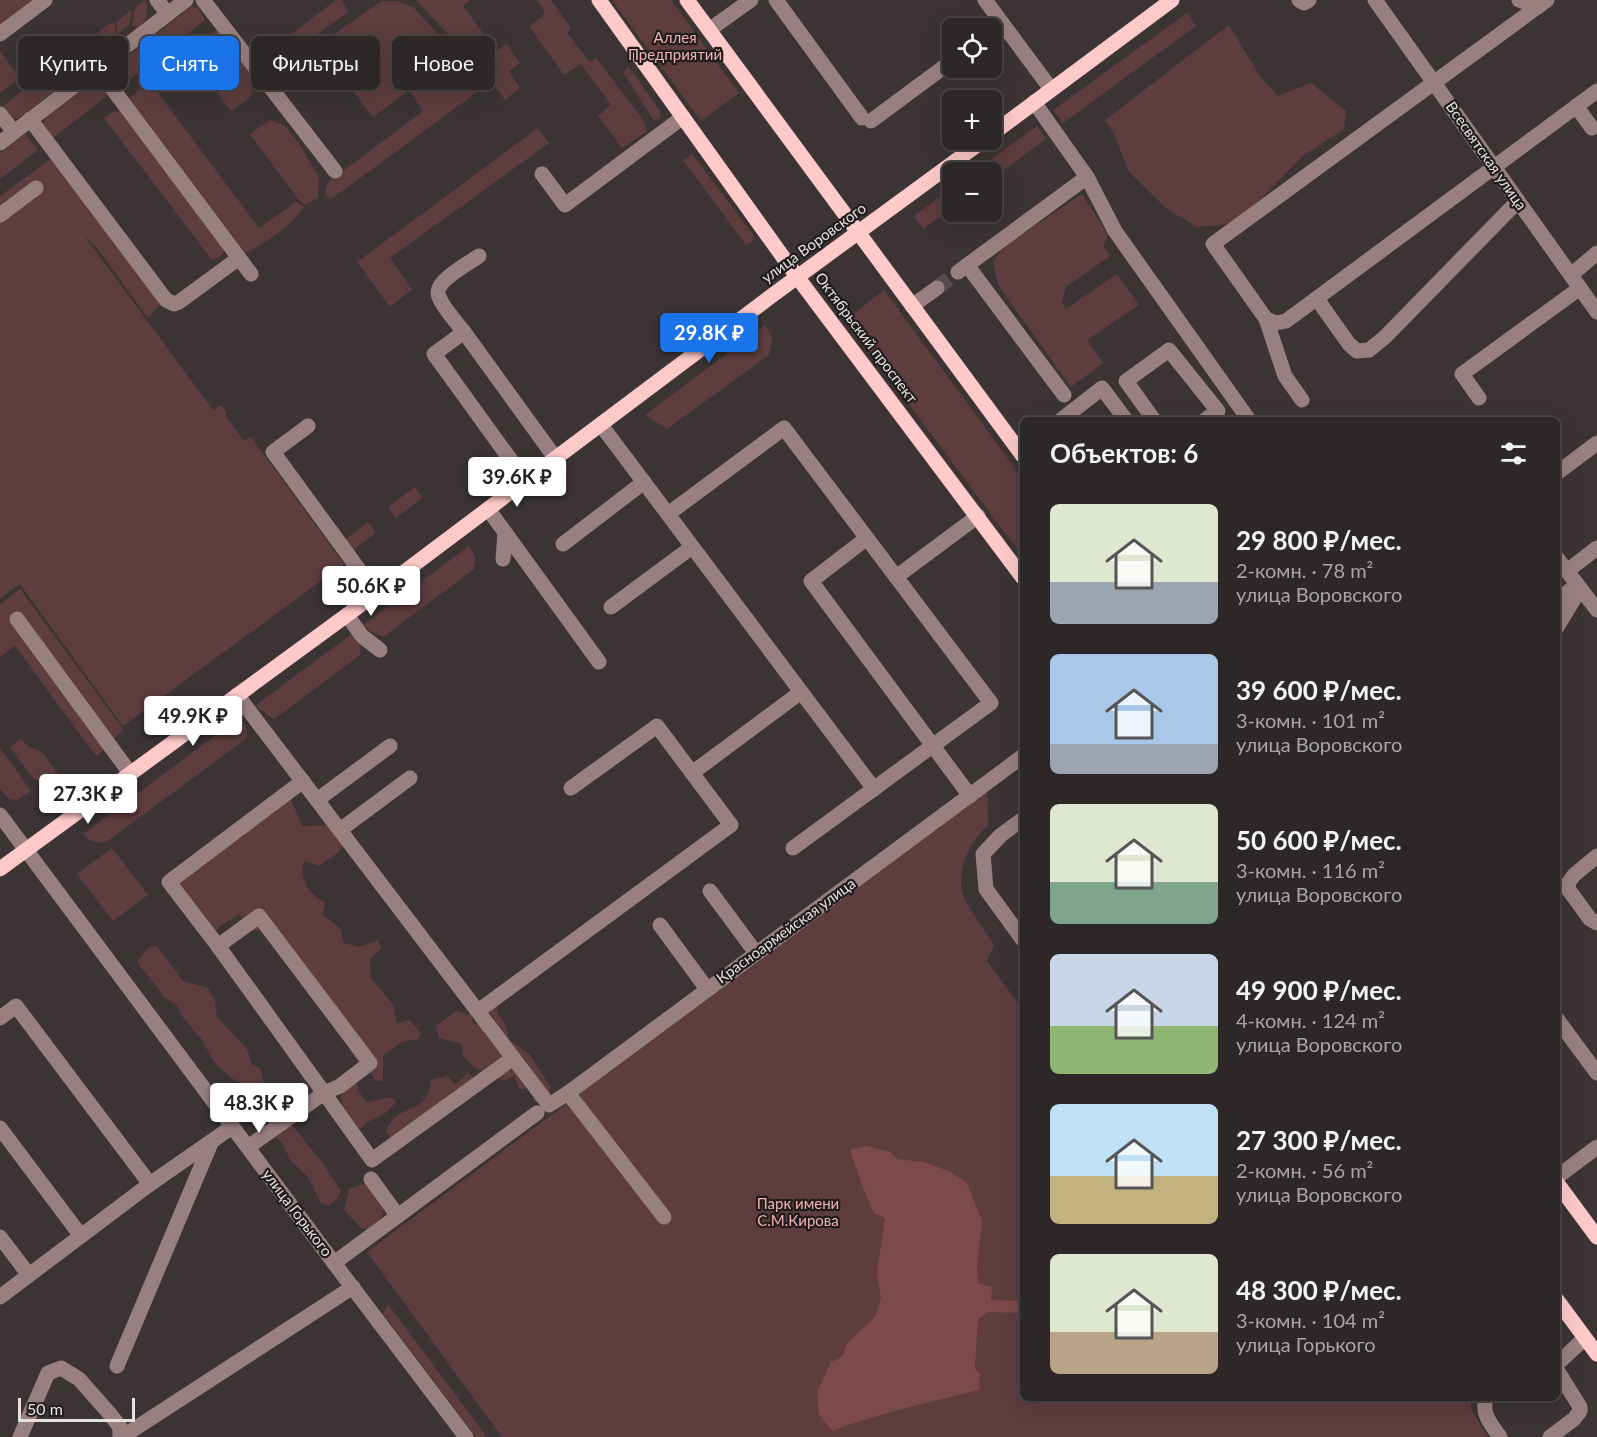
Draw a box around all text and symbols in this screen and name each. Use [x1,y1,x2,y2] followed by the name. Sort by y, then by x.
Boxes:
[942,18,1002,222] map controls
[942,18,1002,78] button: locate
[628,28,722,63] park label: Аллея Предприятий
[18,36,128,90] chip: Купить
[140,36,239,90] chip: Снять
[251,36,380,90] chip: Фильтры
[392,36,495,90] chip: Новое
[942,90,1002,150] button: +
[1443,98,1531,213] street label: Всесвятская улица
[942,162,1002,222] button: −
[758,198,869,286] street label: улица Воровского
[812,269,922,407] street label: Октябрьский проспект
[654,313,764,364] pin: 29.8K ₽
[674,320,744,344] text: 29.8K ₽
[1050,437,1198,469] text: Объектов: 6
[1497,437,1530,470] icon: filters
[462,457,572,508] pin: 39.6K ₽
[482,464,552,488] text: 39.6K ₽
[1236,524,1402,556] text: 29 800 ₽/мес.
[1098,528,1170,600] icon: home
[1236,558,1373,582] text: 2-комн. · 78 m²
[316,566,426,617] pin: 50.6K ₽
[336,573,406,597] text: 50.6K ₽
[1236,582,1402,606] text: улица Воровского
[1236,674,1402,706] text: 39 600 ₽/мес.
[1098,678,1170,750] icon: home
[138,696,248,747] pin: 49.9K ₽
[158,703,228,727] text: 49.9K ₽
[1236,708,1385,732] text: 3-комн. · 101 m²
[1236,732,1402,756] text: улица Воровского
[33,774,143,825] pin: 27.3K ₽
[53,781,123,805] text: 27.3K ₽
[1236,824,1402,856] text: 50 600 ₽/мес.
[1098,828,1170,900] icon: home
[1236,858,1385,882] text: 3-комн. · 116 m²
[712,874,858,987] street label: Красноармейская улица
[1236,882,1402,906] text: улица Воровского
[1236,974,1402,1006] text: 49 900 ₽/мес.
[1098,978,1170,1050] icon: home
[1236,1008,1385,1032] text: 4-комн. · 124 m²
[1236,1032,1402,1056] text: улица Воровского
[204,1083,314,1134] pin: 48.3K ₽
[224,1090,294,1114] text: 48.3K ₽
[1236,1124,1402,1156] text: 27 300 ₽/мес.
[1098,1128,1170,1200] icon: home
[1236,1158,1373,1182] text: 2-комн. · 56 m²
[259,1165,336,1260] street label: улица Горького
[1236,1182,1402,1206] text: улица Воровского
[757,1194,839,1229] park label: Парк имени С.М.Кирова
[1236,1274,1402,1306] text: 48 300 ₽/мес.
[1098,1278,1170,1350] icon: home
[1236,1308,1385,1332] text: 3-комн. · 104 m²
[1236,1332,1376,1356] text: улица Горького
[18,1395,135,1422] scale bar
[27,1399,63,1418] text: 50 m

